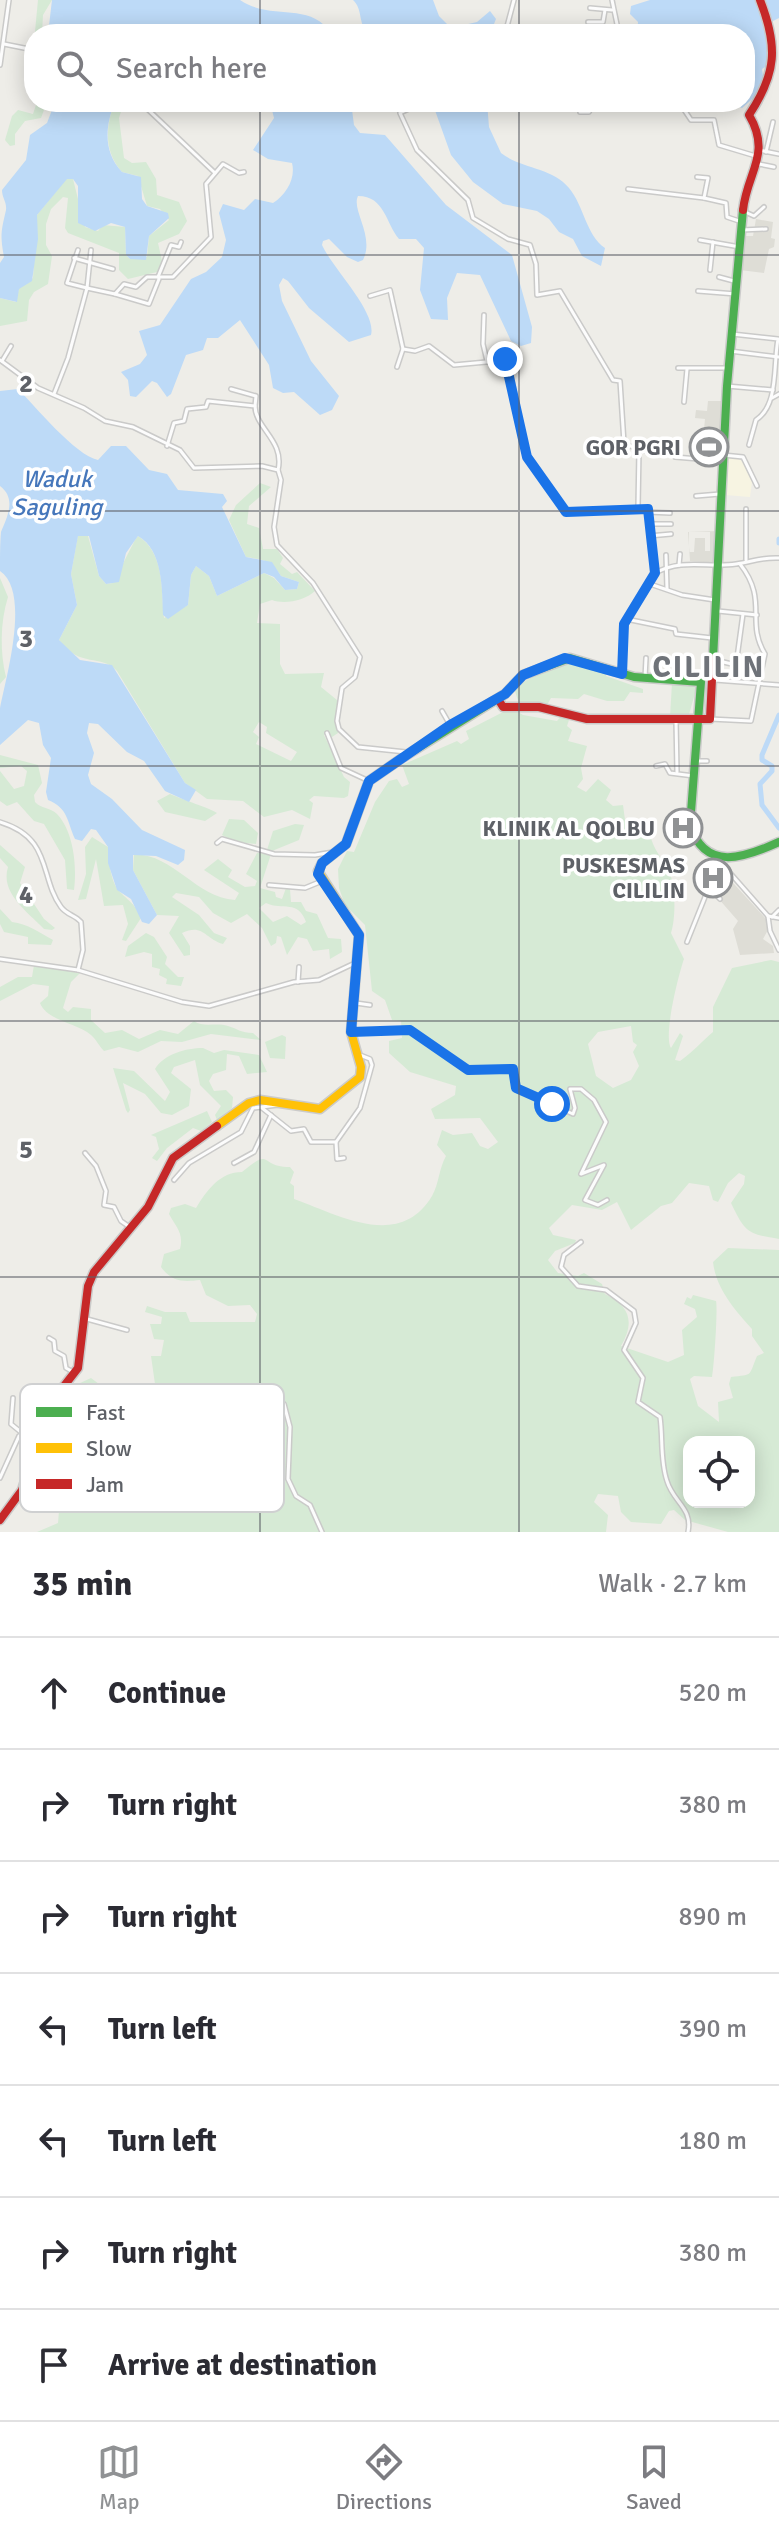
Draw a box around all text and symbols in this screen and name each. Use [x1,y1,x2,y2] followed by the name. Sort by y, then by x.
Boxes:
[24,24,755,112] search box
[52,46,96,90] icon: search
[116,50,267,87] text: Search here
[487,341,523,377] route end
[19,368,33,400] text: 2
[688,426,730,468] sports icon: GOR PGRI
[586,434,681,461] place label: GOR PGRI
[12,464,105,522] water label: Waduk Saguling
[19,623,33,655] text: 3
[653,649,765,686] district label: CILILIN
[662,807,704,849] hospital icon: KLINIK AL QOLBU
[483,815,655,842] place label: KLINIK AL QOLBU
[562,852,685,904] place label: PUSKESMAS CILILIN
[692,857,734,899] hospital icon: PUSKESMAS CILILIN
[19,879,33,911] text: 4
[534,1086,570,1122] route start
[19,1134,33,1166] text: 5
[20,1384,284,1512] legend
[86,1399,126,1426] text: Fast
[86,1435,132,1462] text: Slow
[683,1436,755,1508] map controls
[683,1436,755,1508] button: locate
[86,1471,124,1498] text: Jam
[32,1563,132,1605] text: 35 min
[598,1568,747,1600] text: Walk · 2.7 km
[32,1671,76,1715] icon: ahead
[108,1675,226,1712] text: Continue
[678,1677,747,1709] text: 520 m
[32,1783,76,1827] icon: right
[108,1787,237,1824] text: Turn right
[678,1789,747,1821] text: 380 m
[32,1895,76,1939] icon: right
[108,1899,237,1936] text: Turn right
[678,1901,747,1933] text: 890 m
[32,2007,76,2051] icon: left
[108,2011,217,2048] text: Turn left
[678,2013,747,2045] text: 390 m
[32,2119,76,2163] icon: left
[108,2123,217,2160] text: Turn left
[678,2125,747,2157] text: 180 m
[32,2231,76,2275] icon: right
[108,2235,237,2272] text: Turn right
[678,2237,747,2269] text: 380 m
[32,2343,76,2387] icon: arrive
[108,2347,377,2384] text: Arrive at destination
[97,2440,141,2515] tab: Map
[336,2440,432,2515] tab: Directions
[626,2440,682,2515] tab: Saved

